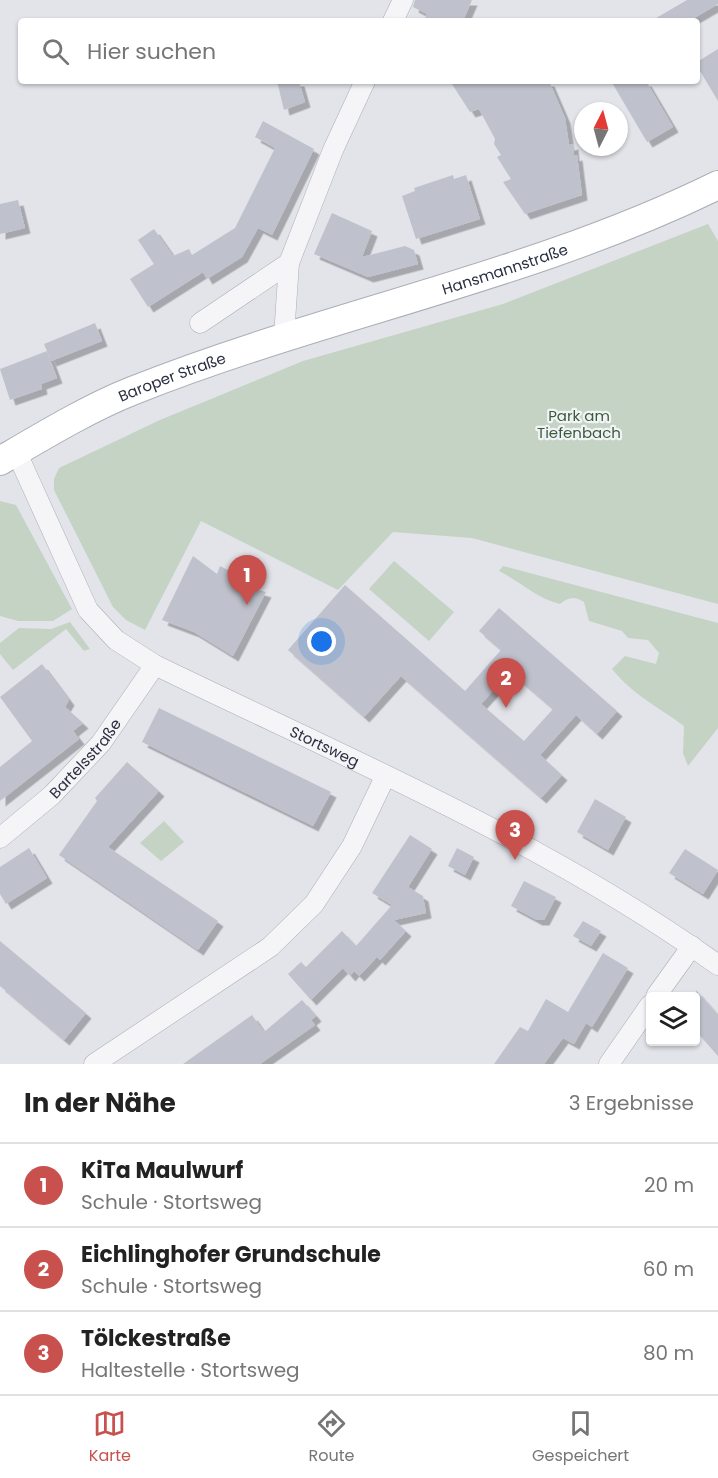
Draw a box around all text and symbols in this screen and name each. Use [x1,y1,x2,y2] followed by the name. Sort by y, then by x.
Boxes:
[18,18,700,84] search box
[39,35,72,68] icon: search
[87,36,216,67] text: Hier suchen
[574,102,628,156] north arrow
[439,238,571,299] street label: Hansmannstraße
[115,347,228,406] street label: Baroper Straße
[537,405,621,443] park label: Park am Tiefenbach
[228,556,266,605] pin: 1
[307,627,336,656] your location
[486,658,526,708] pin: 2
[44,714,126,803] street label: Bartelsstraße
[287,720,363,771] street label: Stortsweg
[496,810,534,860] pin: 3
[646,992,700,1046] map controls
[646,992,700,1046] button: layers
[24,1085,176,1121] text: In der Nähe
[569,1089,694,1117] text: 3 Ergebnisse
[81,1155,243,1186] text: KiTa Maulwurf
[40,1171,47,1199] text: 1
[644,1171,694,1199] text: 20 m
[81,1188,262,1216] text: Schule · Stortsweg
[81,1239,381,1270] text: Eichlinghofer Grundschule
[38,1255,49,1283] text: 2
[643,1255,694,1283] text: 60 m
[81,1272,262,1300] text: Schule · Stortsweg
[81,1323,231,1354] text: Tölckestraße
[37,1339,50,1367] text: 3
[643,1339,694,1367] text: 80 m
[81,1356,300,1384] text: Haltestelle · Stortsweg
[89,1407,131,1468] tab: Karte
[309,1407,354,1468] tab: Route
[532,1407,629,1468] tab: Gespeichert

